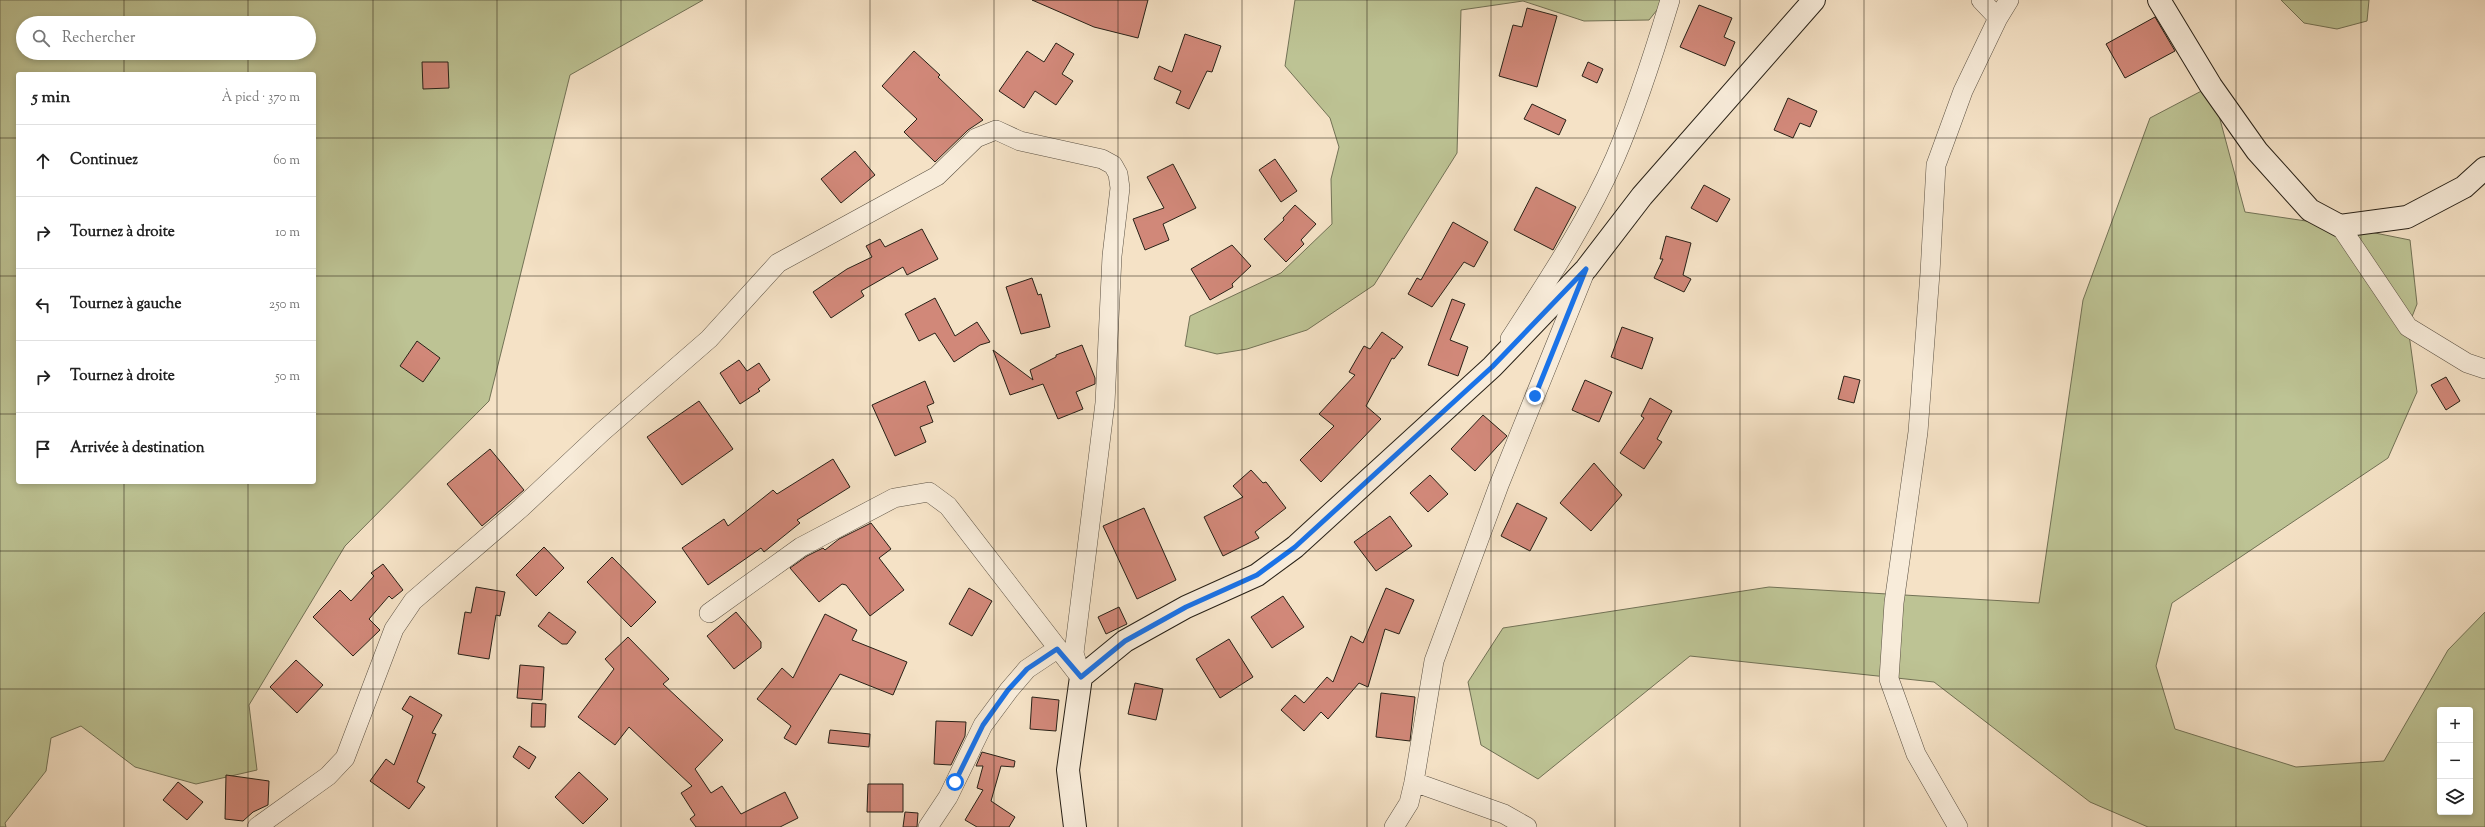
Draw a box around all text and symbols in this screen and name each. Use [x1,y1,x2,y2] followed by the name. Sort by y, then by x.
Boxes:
[16,16,316,60] search box
[30,27,52,49] icon: search
[62,28,135,49] text: Rechercher
[32,86,70,110] text: 5 min
[222,89,300,107] text: À pied · 370 m
[32,150,54,172] icon: ahead
[70,150,138,171] text: Continuez
[273,152,300,170] text: 60 m
[32,222,54,244] icon: right
[70,222,175,243] text: Tournez à droite
[275,224,300,242] text: 10 m
[32,294,54,316] icon: left
[70,294,181,315] text: Tournez à gauche
[269,296,300,314] text: 250 m
[32,366,54,388] icon: right
[70,366,175,387] text: Tournez à droite
[275,368,300,386] text: 50 m
[1526,387,1544,405] route end
[32,438,54,460] icon: arrive
[70,438,205,459] text: Arrivée à destination
[2437,707,2473,815] map controls
[2437,707,2473,743] button: +
[2437,743,2473,779] button: −
[946,773,964,791] route start
[2437,779,2473,815] button: layers

